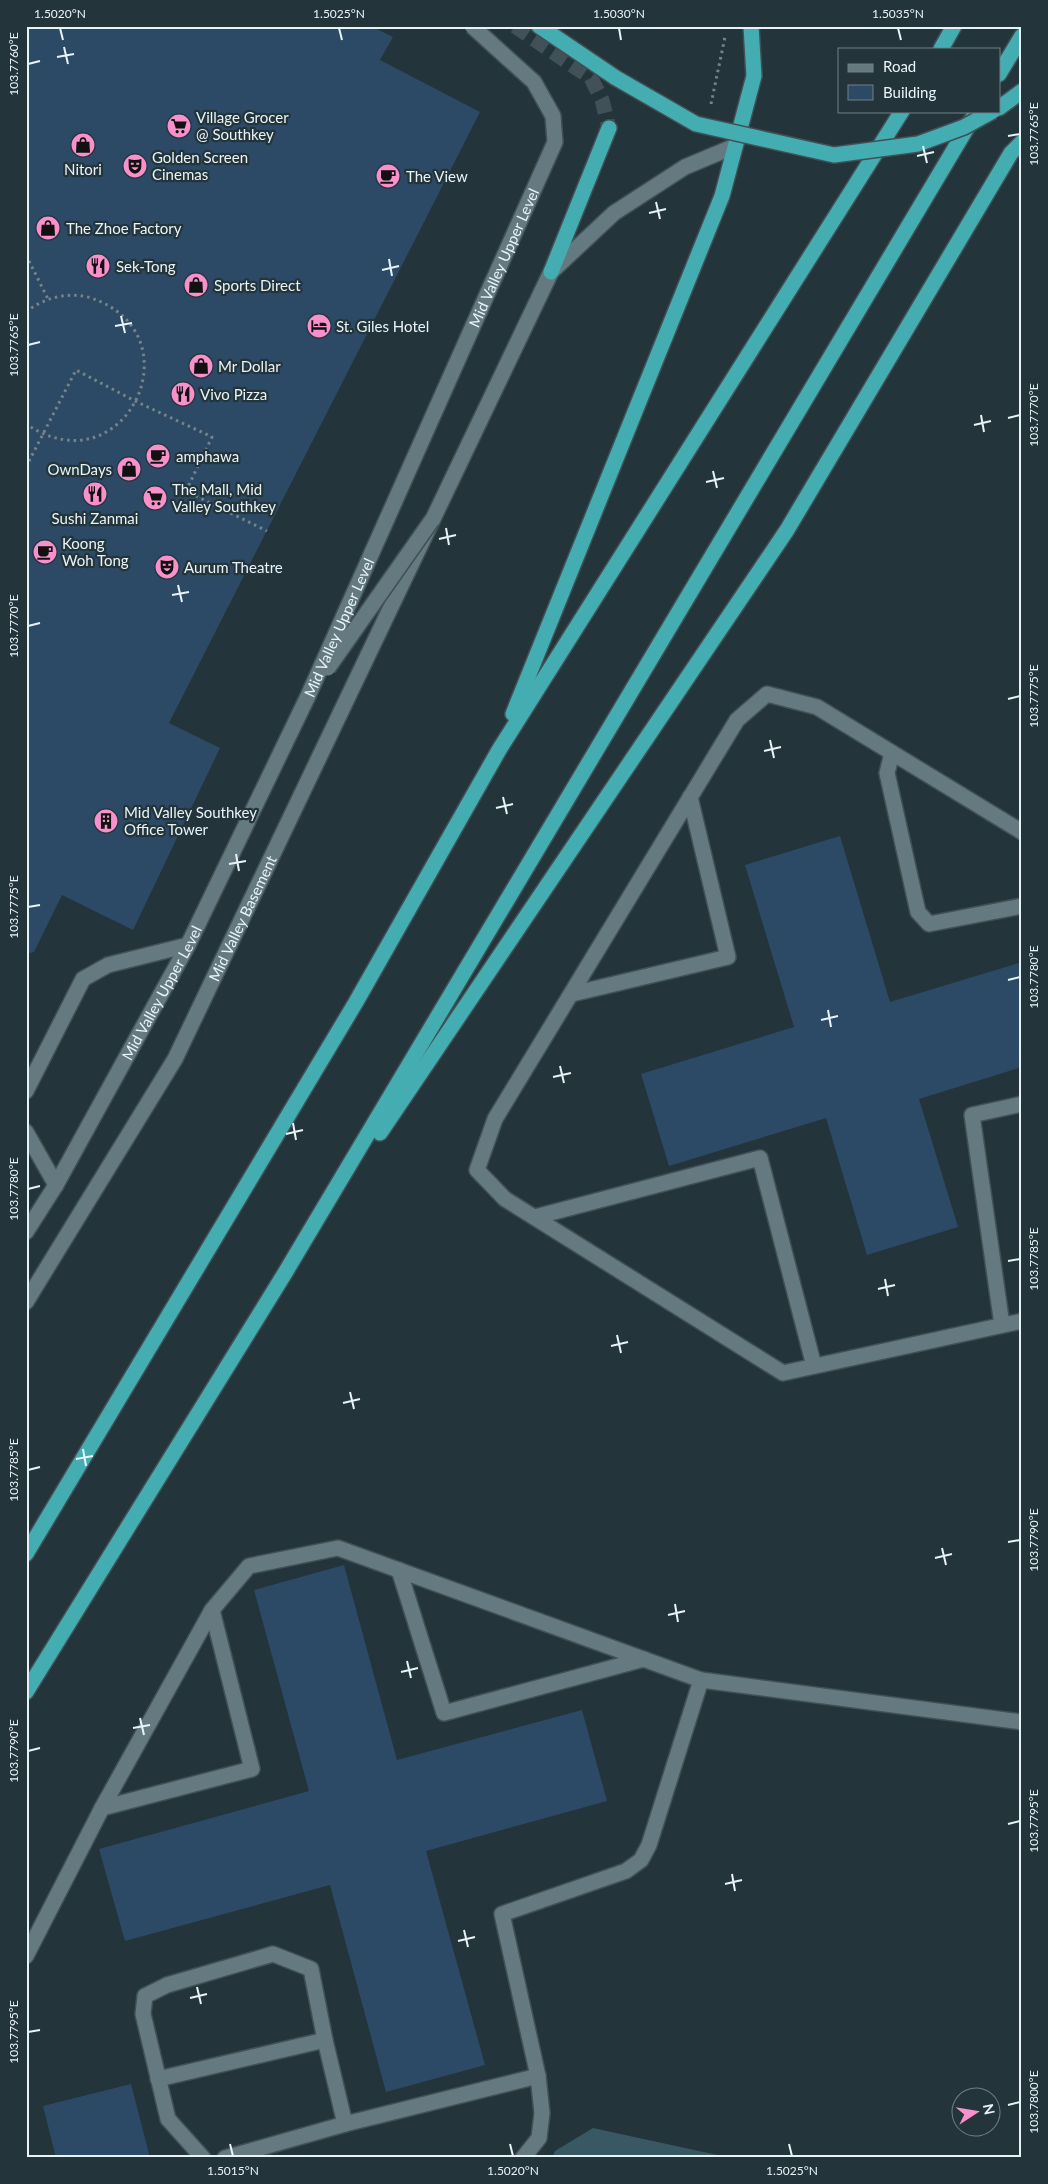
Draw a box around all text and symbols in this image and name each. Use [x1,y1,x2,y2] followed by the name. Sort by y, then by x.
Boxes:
[34,6,86,21] text: 1.5020°N
[313,6,365,21] text: 1.5025°N
[593,6,645,21] text: 1.5030°N
[872,6,924,21] text: 1.5035°N
[6,32,21,96] text: 103.7760°E
[838,48,1000,112] legend
[883,57,916,75] text: Road
[883,83,936,101] text: Building
[1026,102,1041,166] text: 103.7765°E
[196,108,289,143] place label: Village Grocer @ Southkey
[166,113,192,139] supermarket icon: Village Grocer @ Southkey
[70,132,96,158] shop icon: Nitori
[152,148,248,183] place label: Golden Screen Cinemas
[122,153,148,179] theatre icon: Golden Screen Cinemas
[64,160,102,178] place label: Nitori
[375,163,401,189] cafe icon: The View
[406,167,468,185] place label: The View
[465,185,542,330] street label: Mid Valley Upper Level
[35,215,61,241] shop icon: The Zhoe Factory
[66,219,182,237] place label: The Zhoe Factory
[85,253,111,279] restaurant icon: Sek-Tong
[116,257,176,275] place label: Sek-Tong
[183,272,209,298] shop icon: Sports Direct
[214,276,301,294] place label: Sports Direct
[6,313,21,377] text: 103.7765°E
[306,313,332,339] hotel icon: St. Giles Hotel
[336,317,429,335] place label: St. Giles Hotel
[188,353,214,379] shop icon: Mr Dollar
[218,357,281,375] place label: Mr Dollar
[170,381,196,407] restaurant icon: Vivo Pizza
[1026,383,1041,447] text: 103.7770°E
[200,385,267,403] place label: Vivo Pizza
[145,443,171,469] cafe icon: amphawa
[176,447,239,465] place label: amphawa
[116,456,142,482] shop icon: OwnDays
[47,460,112,478] place label: OwnDays
[172,480,276,515] place label: The Mall, Mid Valley Southkey
[82,481,108,507] restaurant icon: Sushi Zanmai
[142,485,168,511] supermarket icon: The Mall, Mid Valley Southkey
[52,509,138,527] place label: Sushi Zanmai
[62,534,129,569] place label: Koong Woh Tong
[32,539,58,565] cafe icon: Koong Woh Tong
[154,554,180,580] theatre icon: Aurum Theatre
[300,555,377,700] street label: Mid Valley Upper Level
[184,558,283,576] place label: Aurum Theatre
[6,594,21,658] text: 103.7770°E
[1026,664,1041,728] text: 103.7775°E
[124,803,257,838] place label: Mid Valley Southkey Office Tower
[93,808,119,834] building icon: Mid Valley Southkey Office Tower
[205,852,280,984] street label: Mid Valley Basement
[6,875,21,939] text: 103.7775°E
[118,923,205,1063] street label: Mid Valley Upper Level
[1026,945,1041,1009] text: 103.7780°E
[6,1157,21,1221] text: 103.7780°E
[1026,1227,1041,1291] text: 103.7785°E
[6,1438,21,1502] text: 103.7785°E
[1026,1508,1041,1572] text: 103.7790°E
[6,1719,21,1783] text: 103.7790°E
[1026,1789,1041,1853] text: 103.7795°E
[6,2000,21,2064] text: 103.7795°E
[1026,2070,1041,2134] text: 103.7800°E
[950,2086,1000,2136] north arrow
[980,2102,999,2116] text: N
[207,2163,259,2178] text: 1.5015°N
[487,2163,539,2178] text: 1.5020°N
[766,2163,818,2178] text: 1.5025°N

